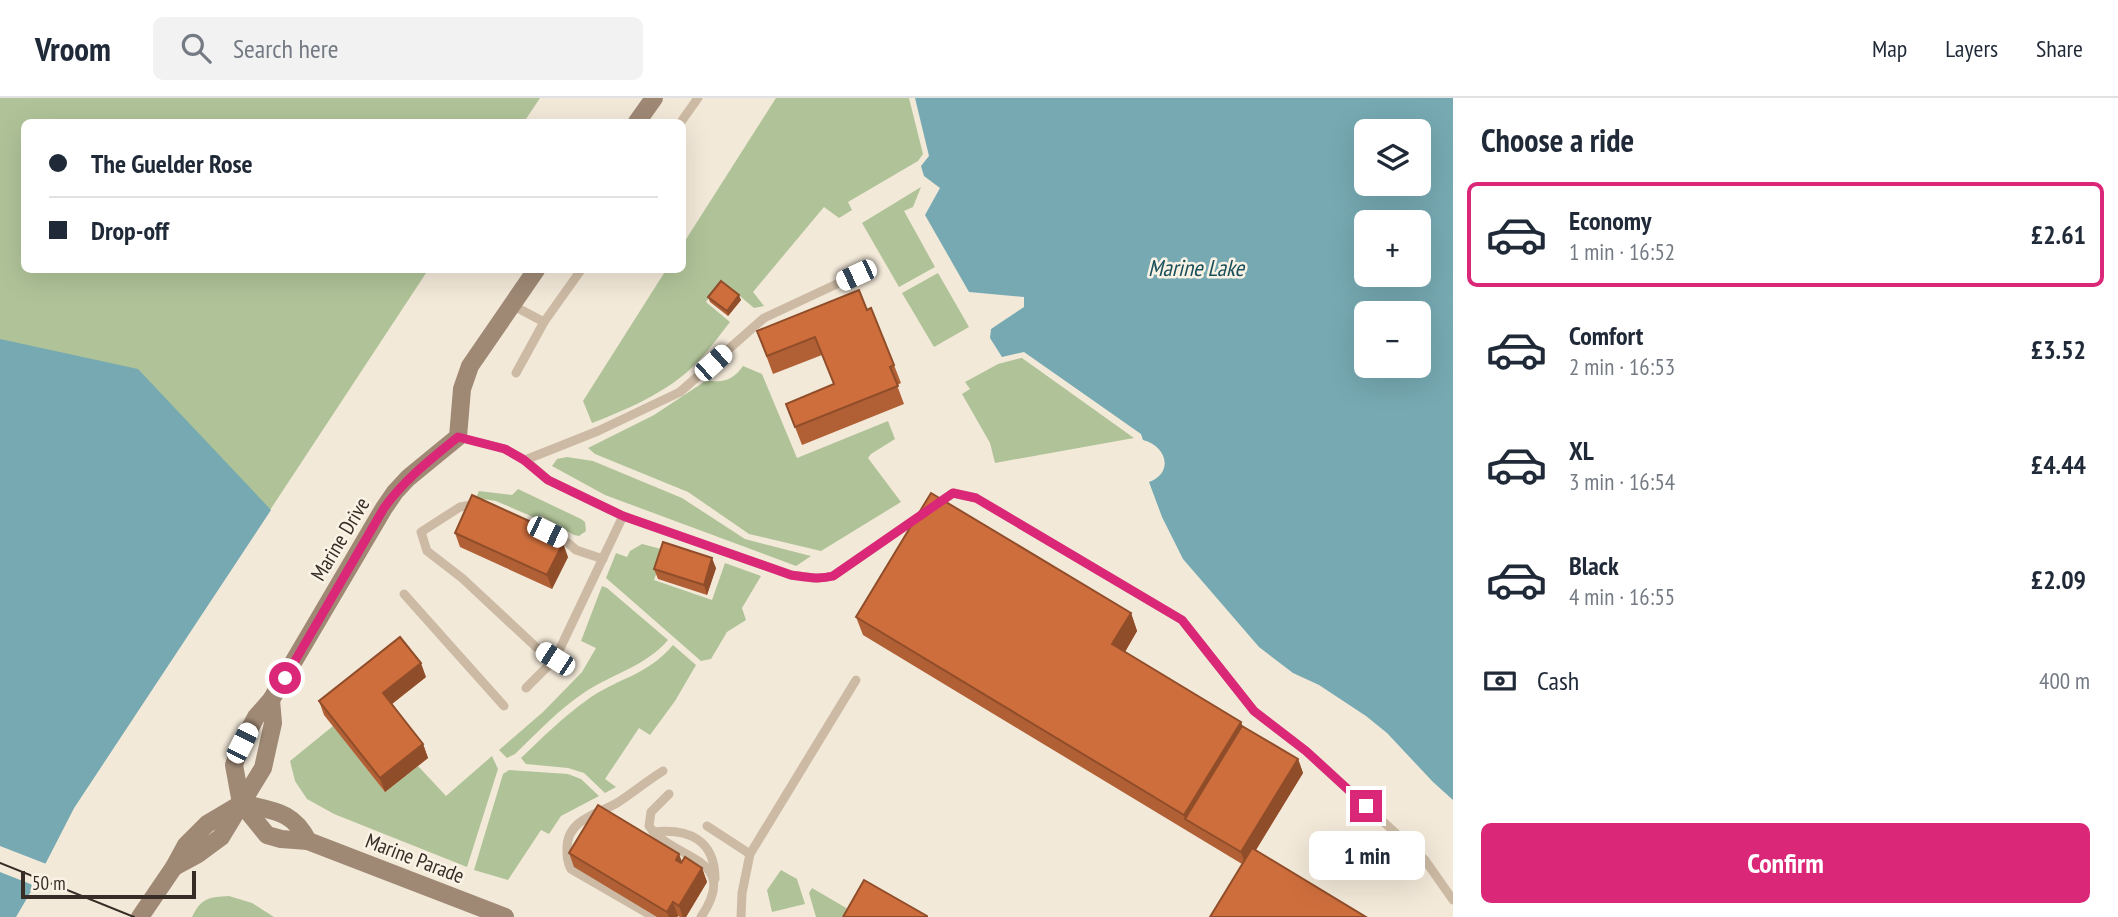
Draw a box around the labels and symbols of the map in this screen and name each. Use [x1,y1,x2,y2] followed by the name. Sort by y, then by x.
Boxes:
[1148,253,1246,282] water label: Marine Lake
[833,257,880,293] car
[691,341,736,385] car
[305,492,375,586] street label: Marine Drive
[524,513,571,551] car
[532,639,579,679] car
[269,662,301,694] route start
[224,720,261,766] car
[1350,790,1382,822] route end
[362,827,468,889] street label: Marine Parade
[1308,830,1424,880] callout: 1 min
[21,868,196,900] scale bar

